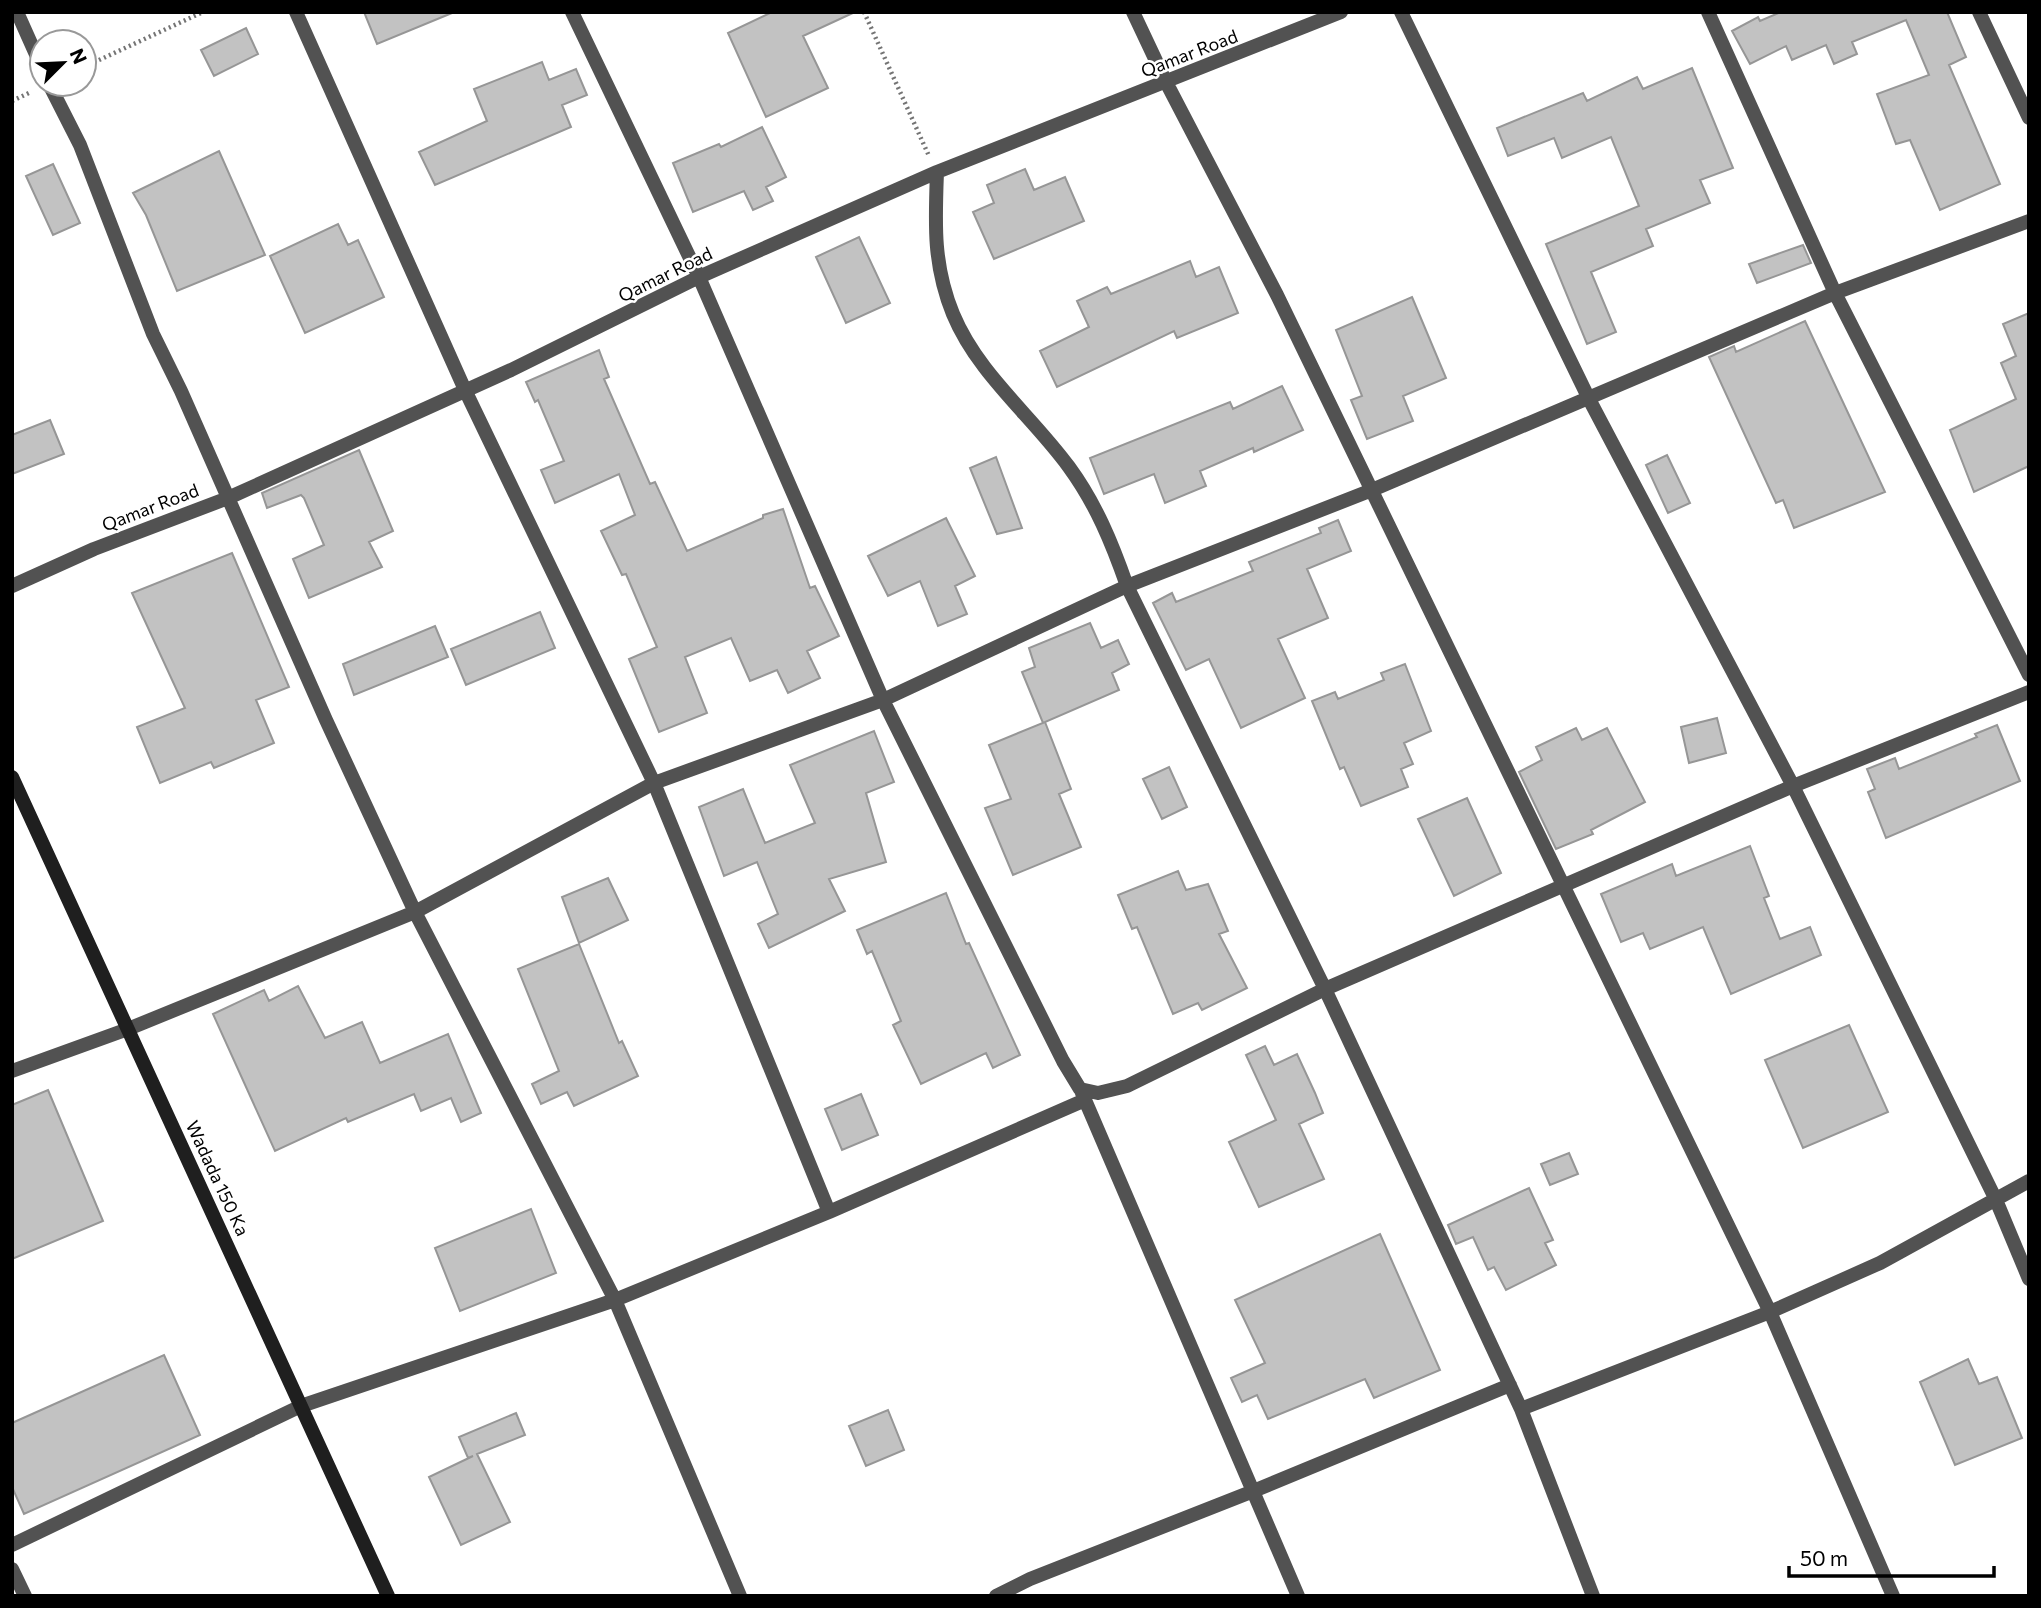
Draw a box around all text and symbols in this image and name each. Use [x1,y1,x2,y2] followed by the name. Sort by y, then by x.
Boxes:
[1137,24,1241,82] street label: Qamar Road
[28,28,98,98] north arrow
[66,45,92,67] text: N
[614,242,716,306] street label: Qamar Road
[98,478,202,536] street label: Qamar Road
[182,1117,254,1239] street label: Wadada 150 Ka
[1789,1534,1994,1578] scale bar
[1800,1545,1848,1570] text: 50 m

